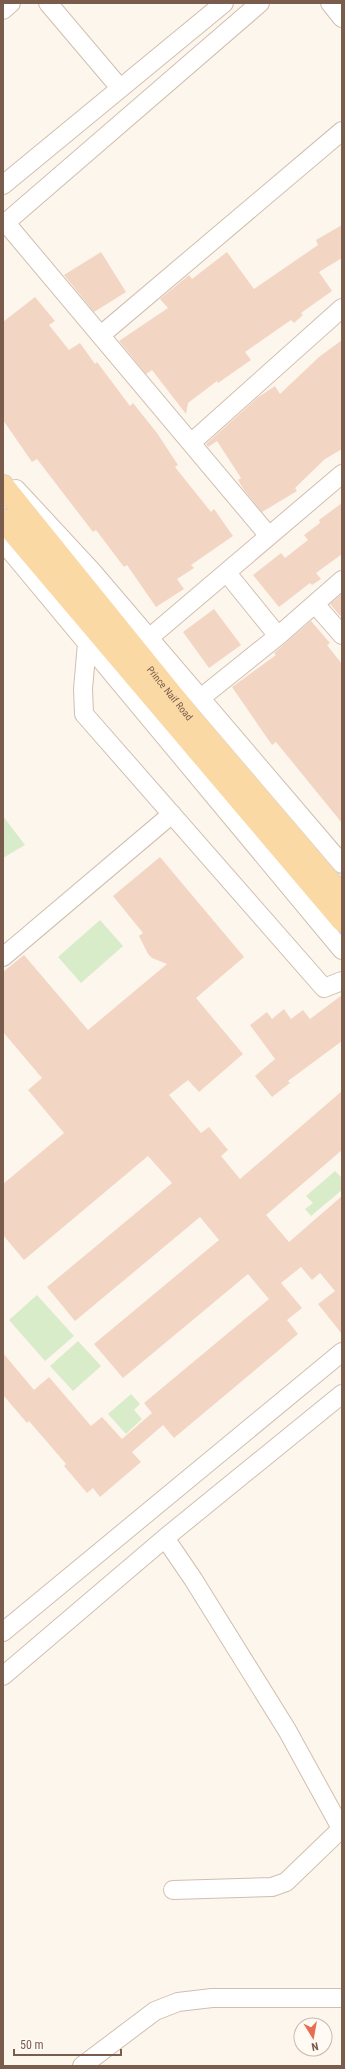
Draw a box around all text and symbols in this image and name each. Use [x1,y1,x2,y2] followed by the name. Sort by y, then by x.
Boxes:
[145,664,195,722] street label: Prince Naif Road
[293,2017,333,2057] north arrow
[14,2031,121,2057] scale bar
[20,2038,44,2052] text: 50 m
[310,2039,319,2053] text: N

